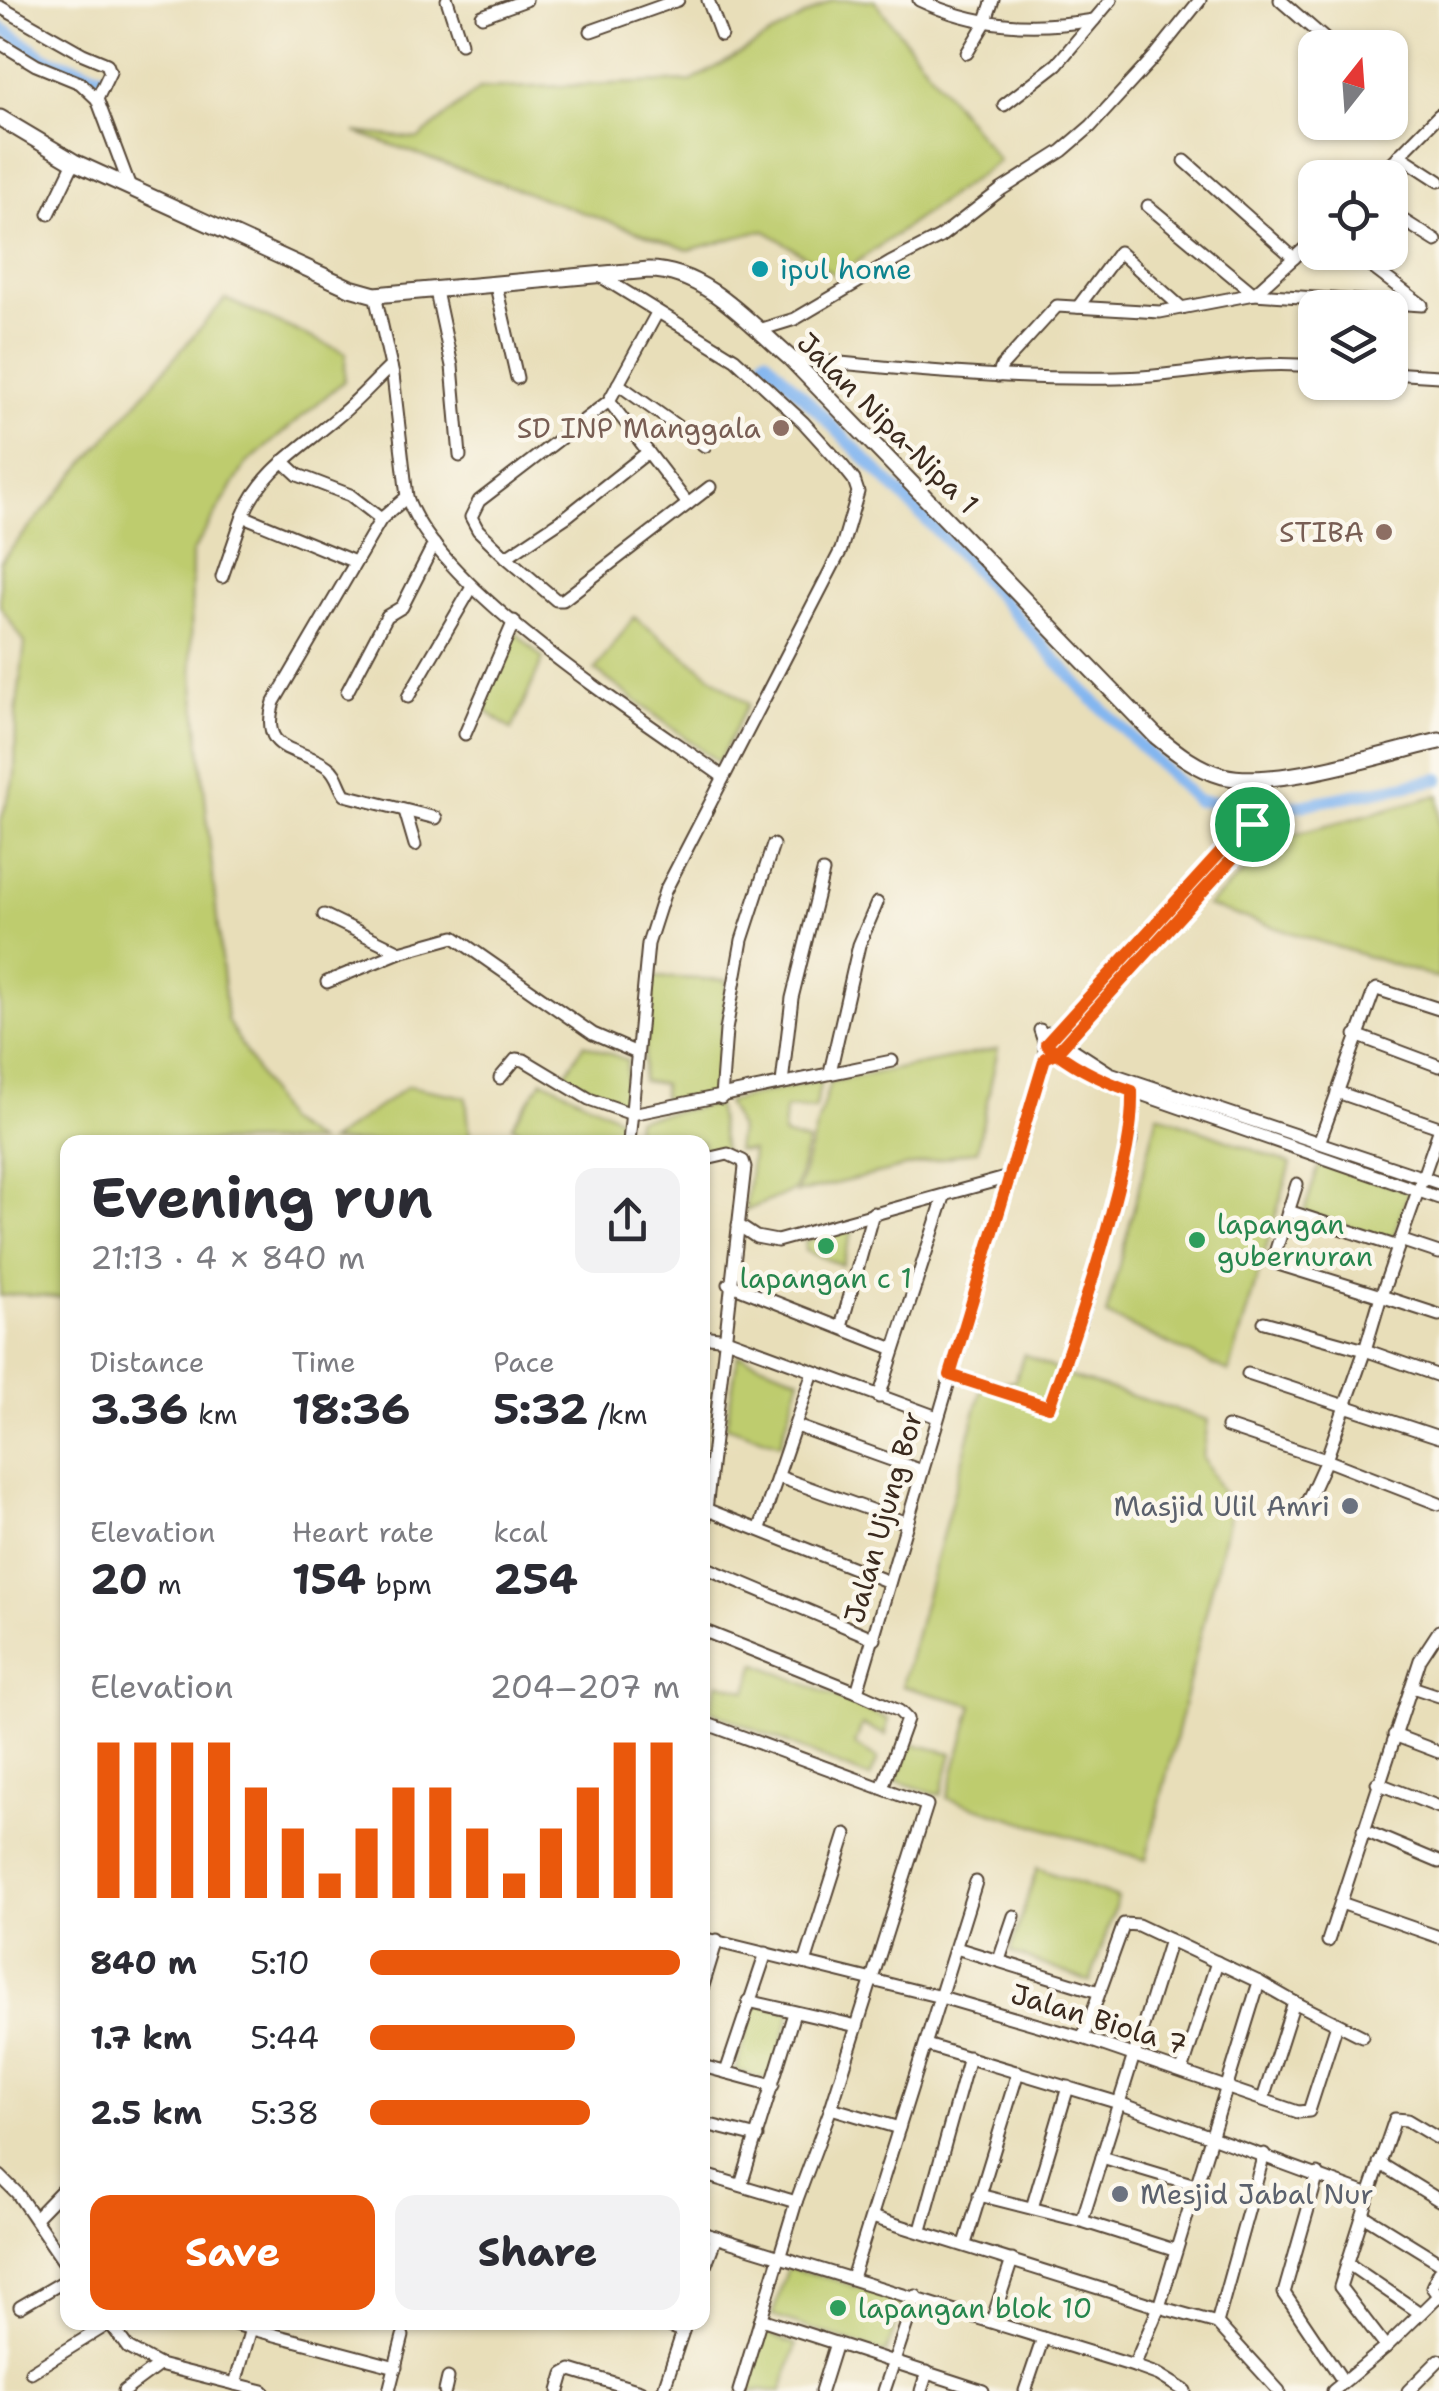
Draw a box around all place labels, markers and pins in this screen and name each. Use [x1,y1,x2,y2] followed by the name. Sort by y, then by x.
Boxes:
[780,250,912,288] place label: ipul home
[749,258,771,280] marker: ipul home
[517,409,761,447] place label: SD INP Manggala
[770,417,792,439] marker: SD INP Manggala
[1279,513,1364,551] place label: STIBA
[1373,521,1395,543] marker: STIBA
[1210,782,1295,867] pin
[1217,1205,1373,1275] place label: lapangan gubernuran
[1186,1229,1208,1251] marker: lapangan gubernuran
[815,1235,837,1257] marker: lapangan c 1
[740,1259,912,1297] place label: lapangan c 1
[1113,1487,1330,1525] place label: Masjid Ulil Amri
[1339,1495,1361,1517] marker: Masjid Ulil Amri
[1140,2175,1374,2213] place label: Mesjid Jabal Nur
[1109,2183,1131,2205] marker: Mesjid Jabal Nur
[858,2289,1092,2327] place label: lapangan blok 10
[827,2297,849,2319] marker: lapangan blok 10

